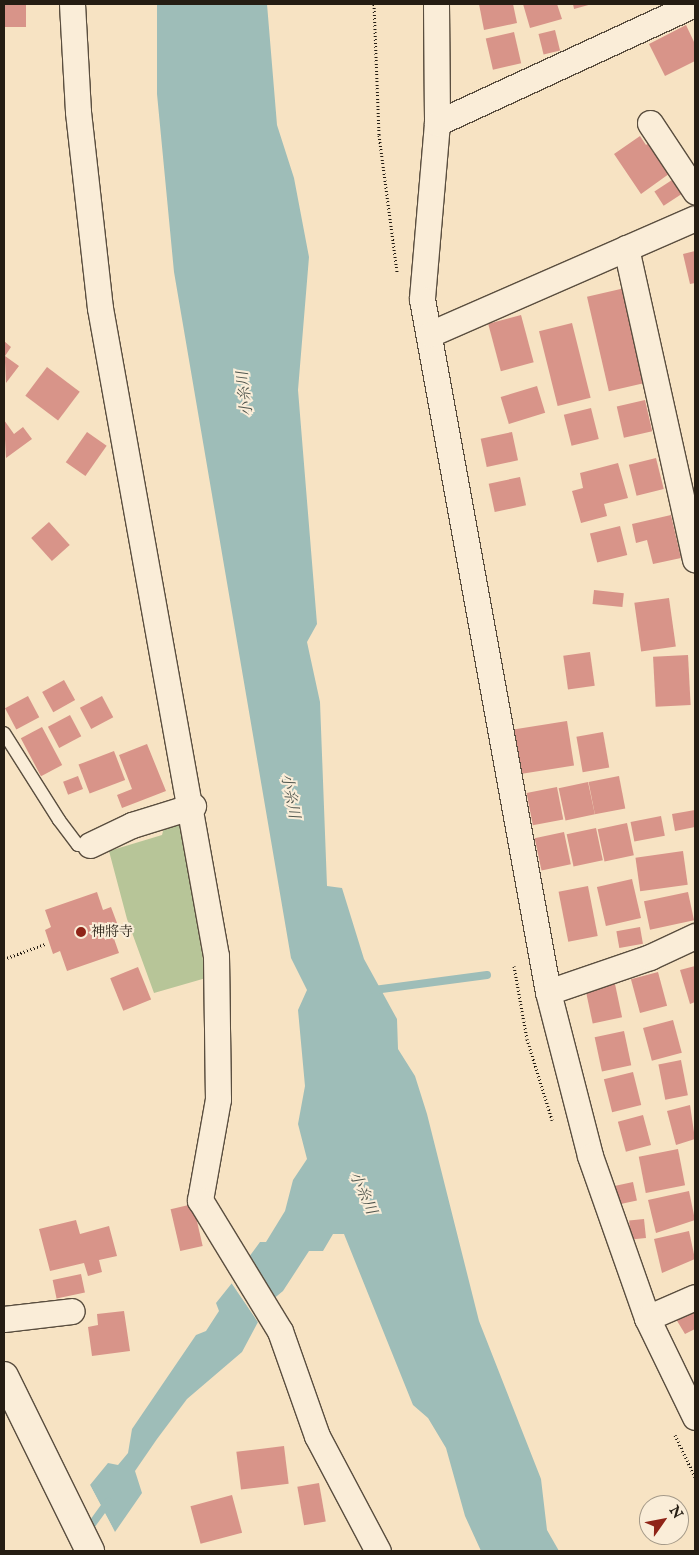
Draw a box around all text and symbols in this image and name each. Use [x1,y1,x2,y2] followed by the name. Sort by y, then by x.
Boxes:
[234,371,256,417] water label: 小糸川
[277,772,303,820] water label: 小糸川
[91,924,133,940] place label: 神將寺
[75,926,87,938] marker: 神將寺
[346,1169,380,1217] water label: 小糸川
[639,1495,689,1545] north arrow
[665,1502,687,1522] text: N

